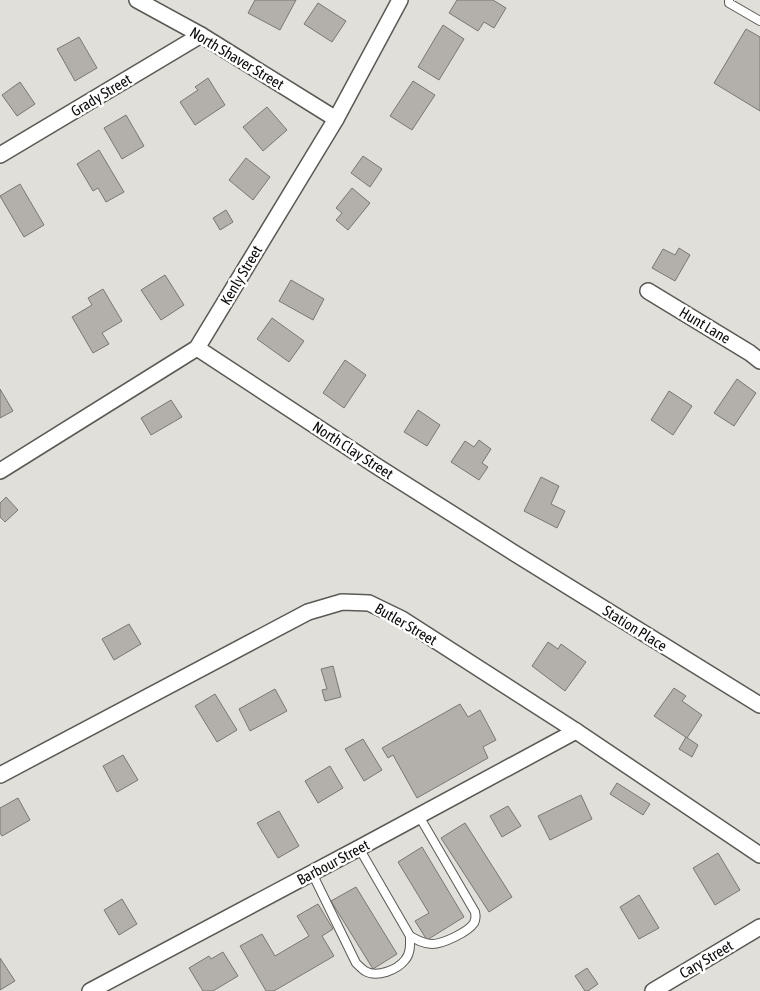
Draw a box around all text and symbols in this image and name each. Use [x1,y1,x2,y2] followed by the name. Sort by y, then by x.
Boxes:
[187,23,287,93] street label: North Shaver Street
[68,70,134,120] street label: Grady Street
[217,242,265,308] street label: Kenly Street
[676,303,734,347] street label: Hunt Lane
[310,418,396,482] street label: North Clay Street
[372,599,440,649] street label: Butler Street
[600,602,670,654] street label: Station Place
[294,836,372,888] street label: Barbour Street
[676,936,736,982] street label: Cary Street

